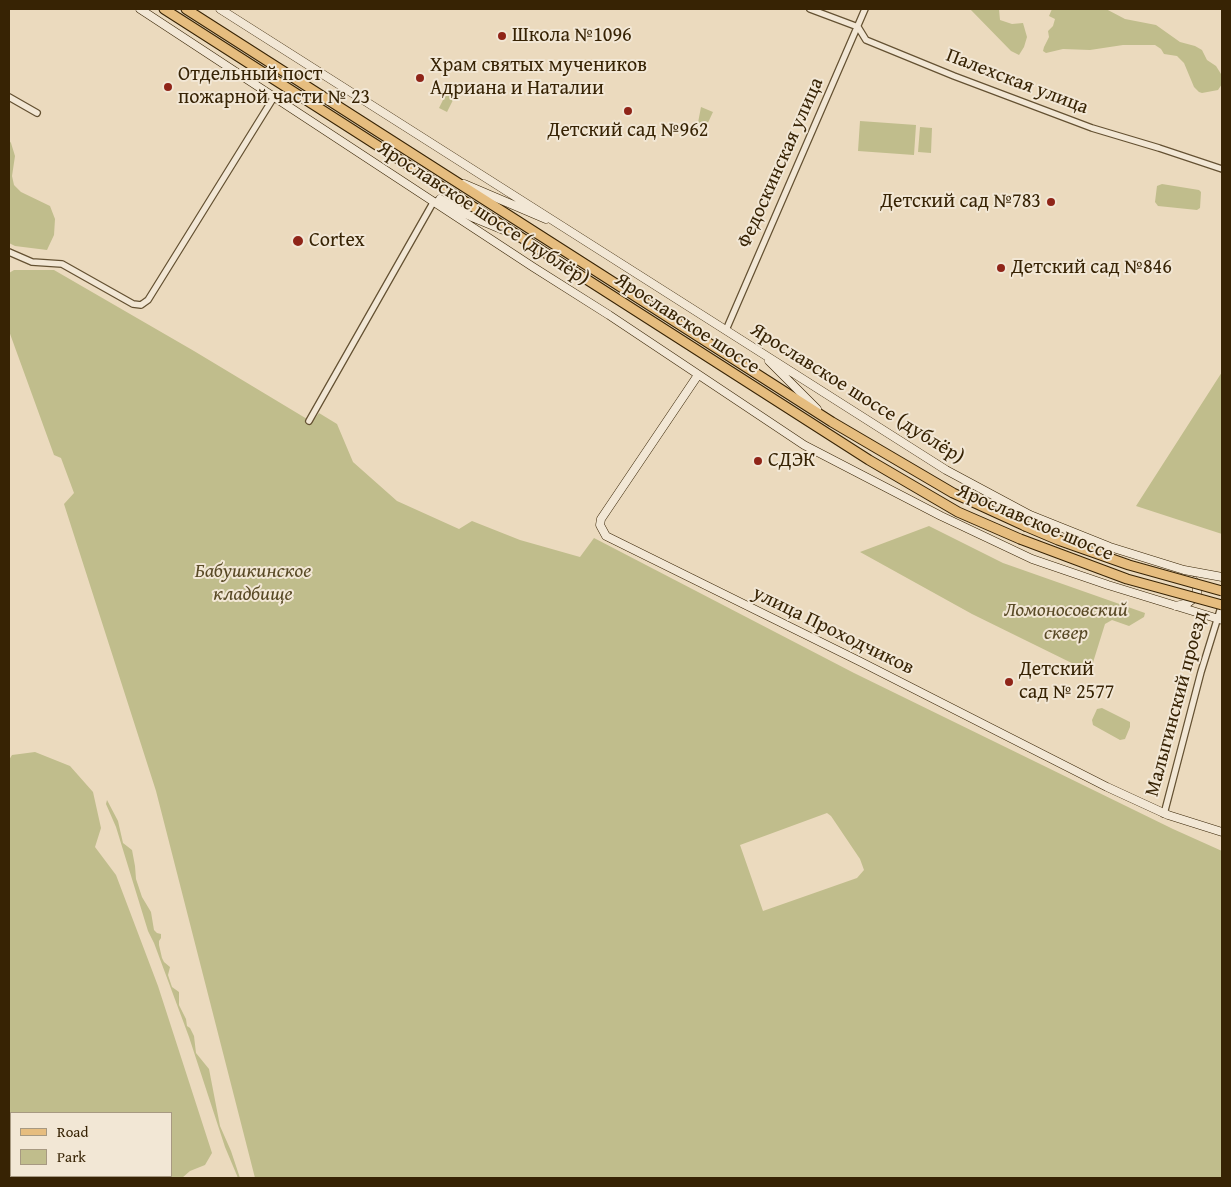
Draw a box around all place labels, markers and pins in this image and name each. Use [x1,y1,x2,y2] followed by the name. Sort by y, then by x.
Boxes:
[512,24,632,48] place label: Школа №1096
[496,30,508,42] marker: Школа №1096
[430,54,647,101] place label: Храм святых мучеников Адриана и Наталии
[178,63,370,110] place label: Отдельный пост пожарной части № 23
[414,72,426,84] marker: Храм святых мучеников Адриана и Наталии
[162,81,174,93] marker: Отдельный пост пожарной части № 23
[622,105,634,117] marker: Детский сад №962
[548,119,708,143] place label: Детский сад №962
[880,190,1041,214] place label: Детский сад №783
[1045,196,1057,208] marker: Детский сад №783
[309,229,365,253] place label: Cortex
[291,234,305,248] marker: Cortex
[1011,256,1172,280] place label: Детский сад №846
[995,262,1007,274] marker: Детский сад №846
[768,449,815,473] place label: СДЭК
[752,455,764,467] marker: СДЭК
[1019,658,1114,705] place label: Детский сад № 2577
[1003,676,1015,688] marker: Детский сад № 2577

